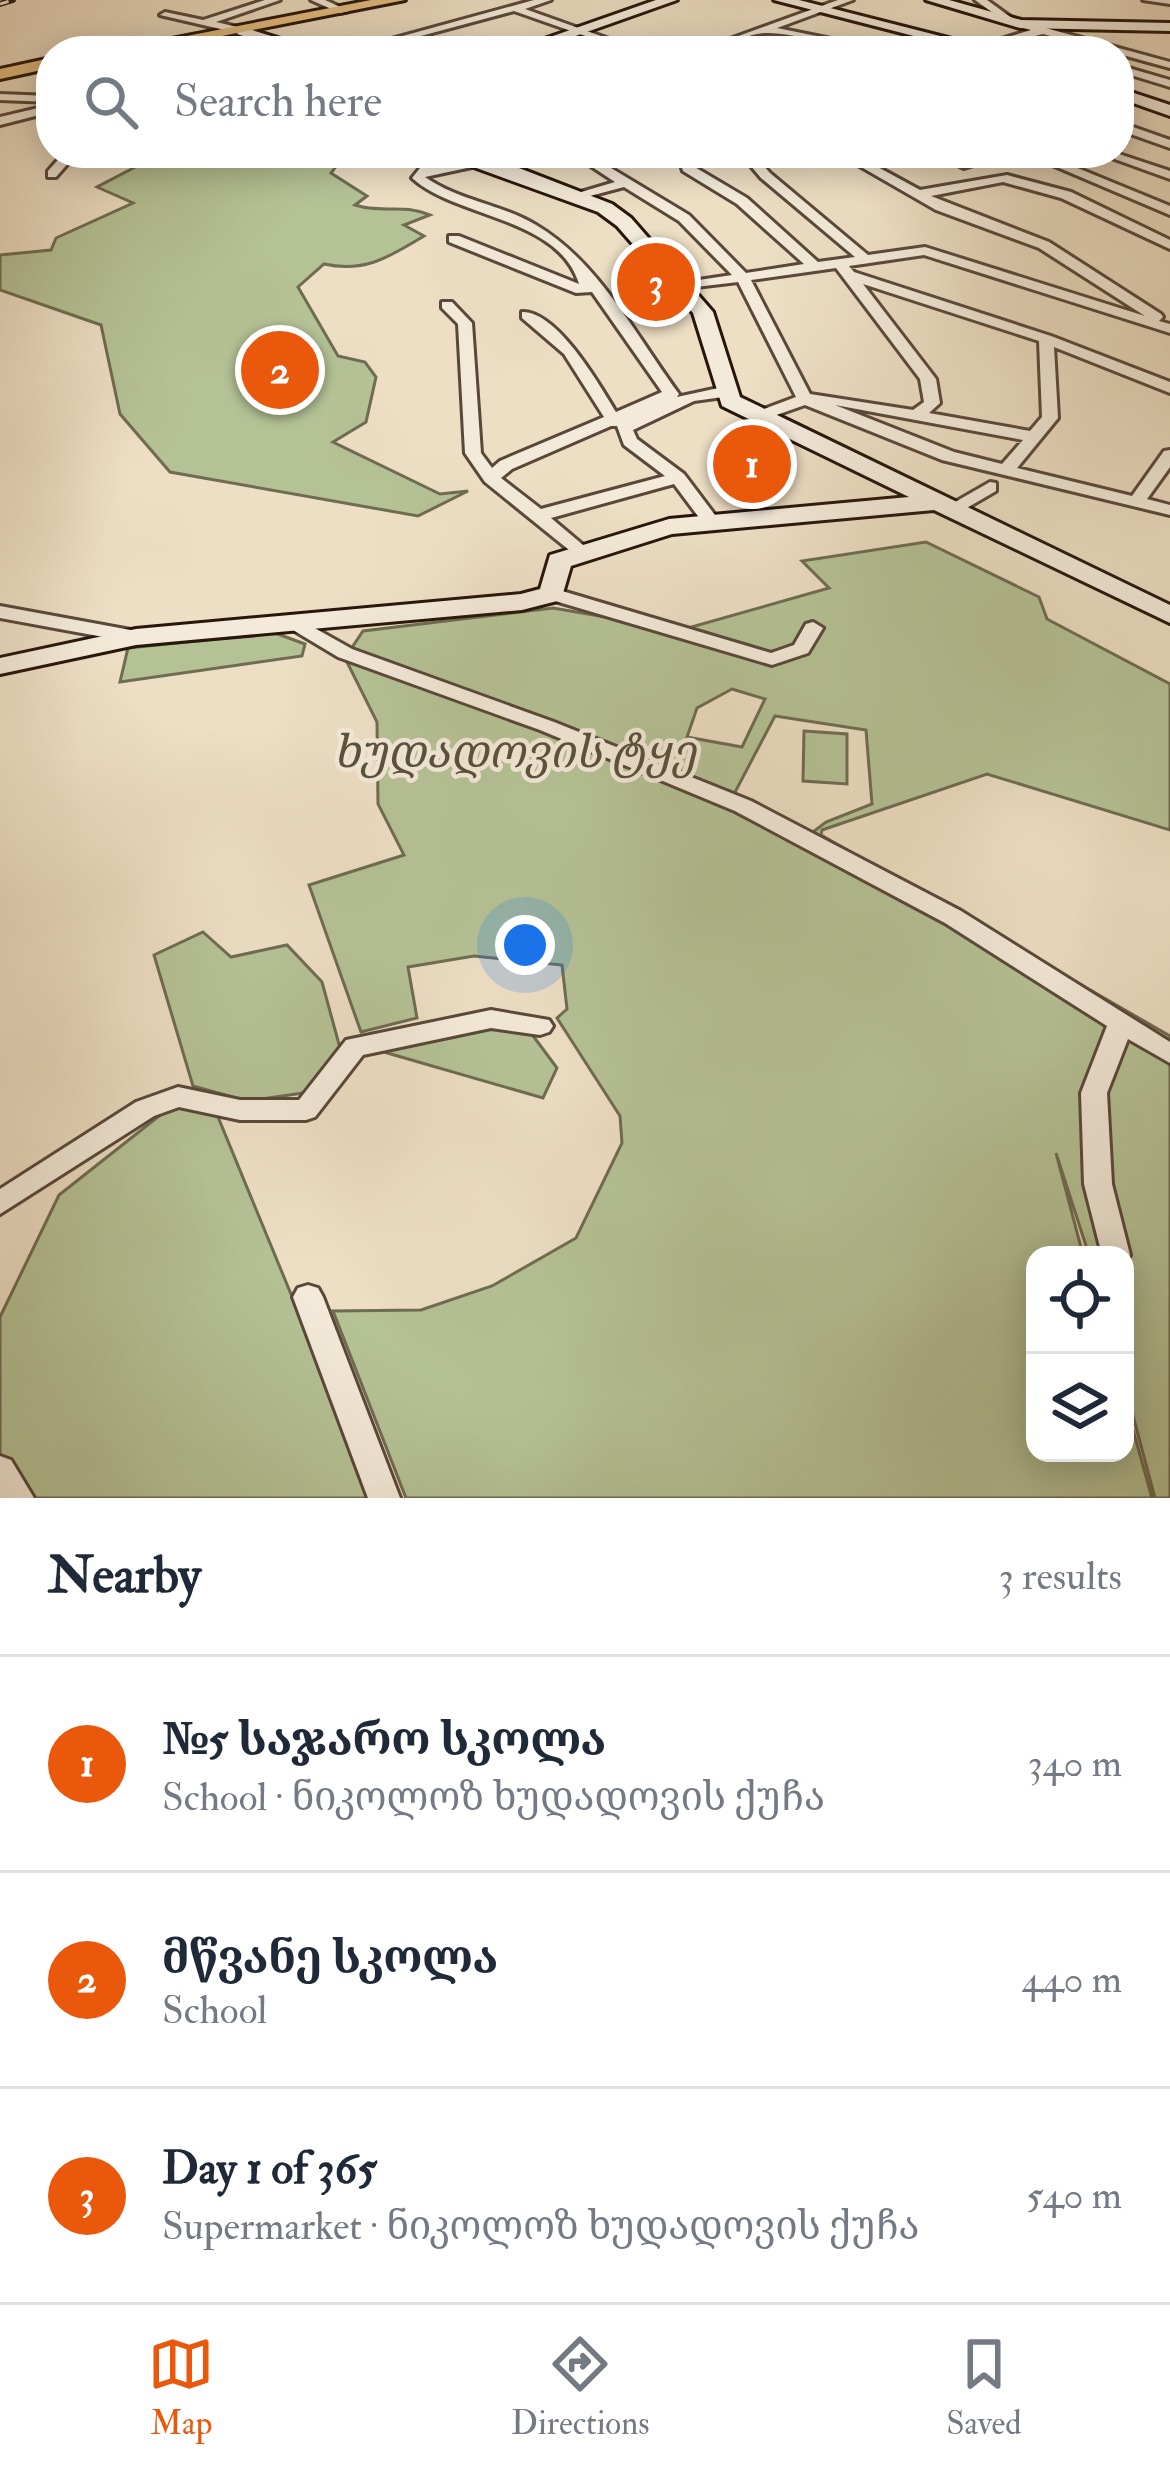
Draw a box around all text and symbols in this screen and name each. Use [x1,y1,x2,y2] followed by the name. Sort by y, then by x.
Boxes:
[36,36,1134,168] search box
[78,69,144,135] icon: search
[174,74,382,130] text: Search here
[617,237,695,327] pin: 3
[241,325,319,415] pin: 2
[713,419,791,509] pin: 1
[332,725,698,781] park label: ხუდადოვის ტყე
[495,915,555,975] your location
[1026,1246,1134,1462] map controls
[1026,1246,1134,1354] button: locate
[1026,1354,1134,1462] button: layers
[48,1544,201,1608] text: Nearby
[999,1552,1122,1601] text: 3 results
[162,1712,606,1768] text: №5 საჯარო სკოლა
[80,1739,94,1788] text: 1
[1028,1739,1122,1788] text: 340 m
[162,1773,825,1822] text: School · ნიკოლოზ ხუდადოვის ქუჩა
[162,1930,498,1986] text: მწვანე სკოლა
[77,1955,97,2004] text: 2
[1021,1955,1122,2004] text: 440 m
[162,1986,267,2035] text: School
[162,2141,377,2197] text: Day 1 of 365
[80,2171,94,2220] text: 3
[1026,2171,1122,2220] text: 540 m
[162,2202,920,2251] text: Supermarket · ნიკოლოზ ხუდადოვის ქუჩა
[148,2331,214,2444] tab: Map
[511,2331,650,2444] tab: Directions
[946,2331,1022,2444] tab: Saved

